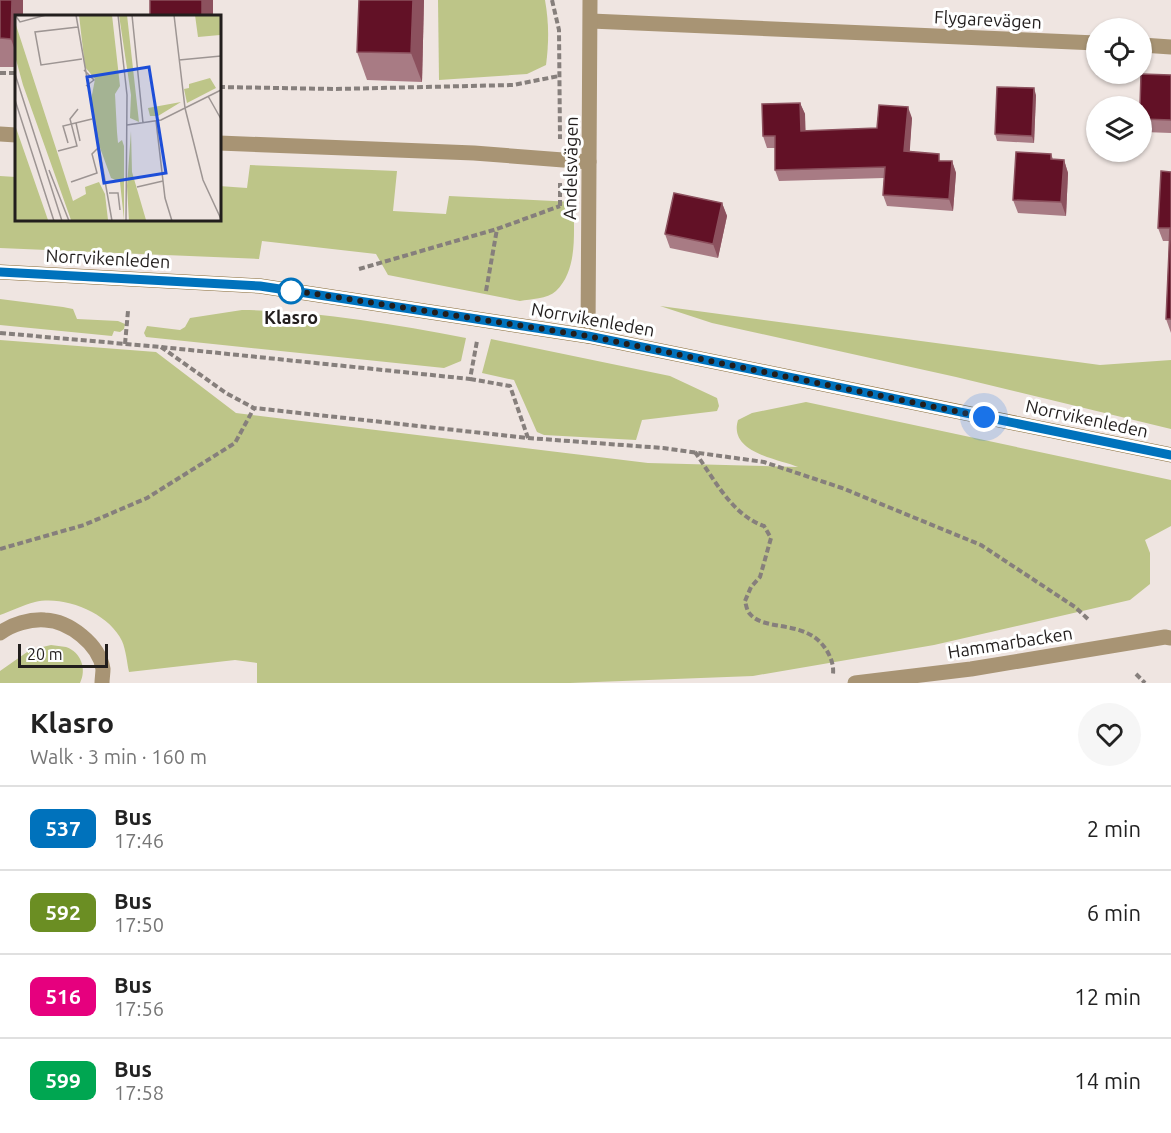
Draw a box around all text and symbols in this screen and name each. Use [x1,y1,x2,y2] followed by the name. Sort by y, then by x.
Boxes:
[934,6,1042,32] street label: Flygarevägen
[15,15,220,220] inset map
[1086,18,1152,162] map controls
[1086,18,1152,84] button: locate
[1086,96,1152,162] button: layers
[559,116,581,220] street label: Andelsvägen
[45,245,171,271] street label: Norrvikenleden
[278,278,304,304] marker: Klasro
[530,298,656,340] street label: Norrvikenleden
[264,307,318,327] place label: Klasro
[1024,395,1150,441] street label: Norrvikenleden
[969,402,999,432] your location
[946,622,1074,662] street label: Hammarbacken
[18,641,108,668] scale bar
[27,645,63,663] text: 20 m
[1078,703,1141,766] button: heart
[30,707,114,738] text: Klasro
[30,745,207,768] text: Walk · 3 min · 160 m
[114,804,152,829] text: Bus
[45,816,81,840] text: 537
[1087,816,1141,841] text: 2 min
[114,829,164,852] text: 17:46
[114,888,152,913] text: Bus
[45,900,81,924] text: 592
[1087,900,1141,925] text: 6 min
[114,913,164,936] text: 17:50
[114,972,152,997] text: Bus
[45,984,81,1008] text: 516
[1074,984,1141,1009] text: 12 min
[114,997,164,1020] text: 17:56
[114,1056,152,1081] text: Bus
[45,1068,81,1092] text: 599
[1074,1068,1141,1093] text: 14 min
[114,1081,164,1104] text: 17:58

